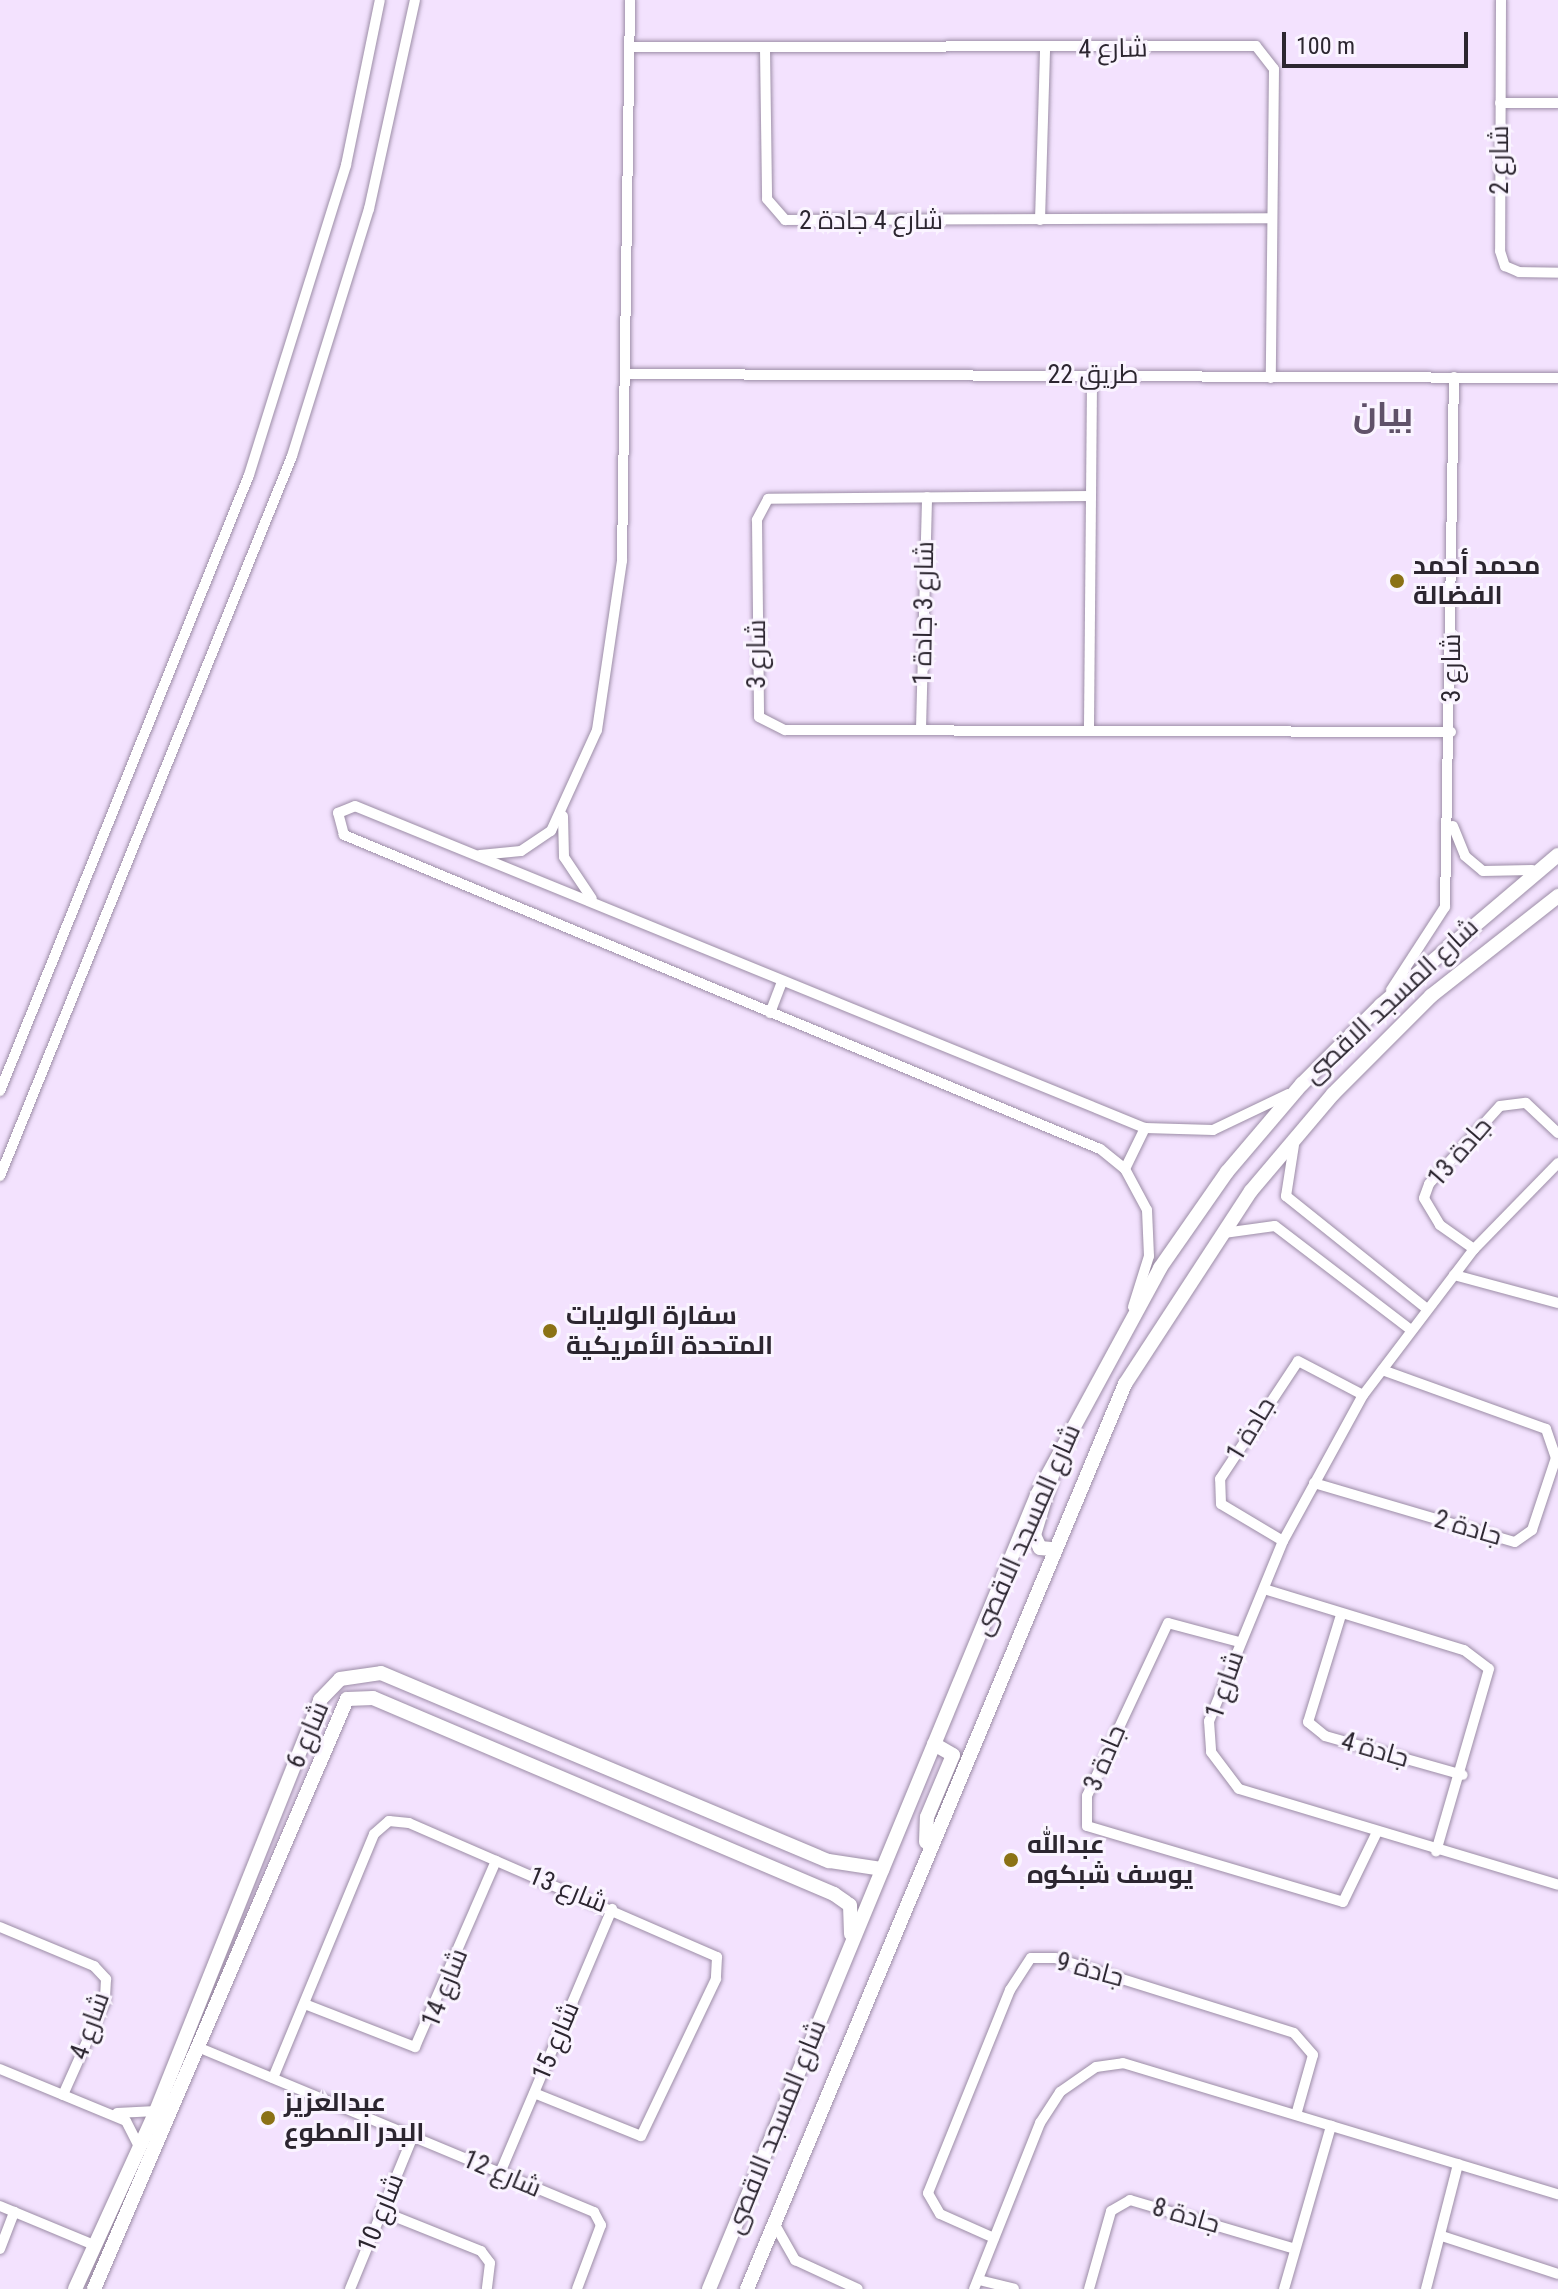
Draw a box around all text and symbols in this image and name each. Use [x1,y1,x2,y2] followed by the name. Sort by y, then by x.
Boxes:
[1286,16,1472,66] scale bar
[1296,32,1355,60] text: 100 m
[1078,33,1148,65] street label: شارع 4
[1484,125,1516,195] street label: شارع 2
[799,205,943,237] street label: شارع 4 جادة 2
[1047,359,1139,391] street label: طريق 22
[1353,395,1413,435] district label: بيان
[907,541,941,685] street label: شارع 3 جادة 1
[1413,550,1540,612] place label: محمد أحمد الفضالة
[1388,572,1406,590] marker: محمد أحمد الفضالة
[741,619,773,689] street label: شارع 3
[1436,633,1468,703] street label: شارع 3
[1297,912,1485,1090] street label: شارع المسجد الاقصى
[1421,1111,1499,1193] street label: جادة 13
[566,1300,773,1362] place label: سفارة الولايات المتحدة الأمريكية
[541,1322,559,1340] marker: سفارة الولايات المتحدة الأمريكية
[1220,1392,1282,1466] street label: جادة 1
[966,1420,1088,1640] street label: شارع المسجد الاقصى
[1431,1504,1505,1552] street label: جادة 2
[1199,1647,1251,1723] street label: شارع 1
[280,1697,336,1773] street label: شارع 6
[1077,1720,1133,1796] street label: جادة 3
[1338,1726,1412,1774] street label: جادة 4
[1027,1829,1193,1890] place label: عبدالله يوسف شبكوه
[1002,1851,1020,1869] marker: عبدالله يوسف شبكوه
[524,1860,612,1920] street label: شارع 13
[415,1944,475,2032] street label: شارع 14
[1053,1946,1127,1994] street label: جادة 9
[64,1988,116,2064] street label: شارع 4
[526,1997,586,2085] street label: شارع 15
[719,2016,833,2238] street label: شارع المسجد الاقصى
[284,2087,424,2148] place label: عبدالعزيز البدر المطوع
[259,2109,277,2127] marker: عبدالعزيز البدر المطوع
[458,2144,546,2204] street label: شارع 12
[351,2169,411,2257] street label: شارع 10
[1149,2192,1223,2240] street label: جادة 8

